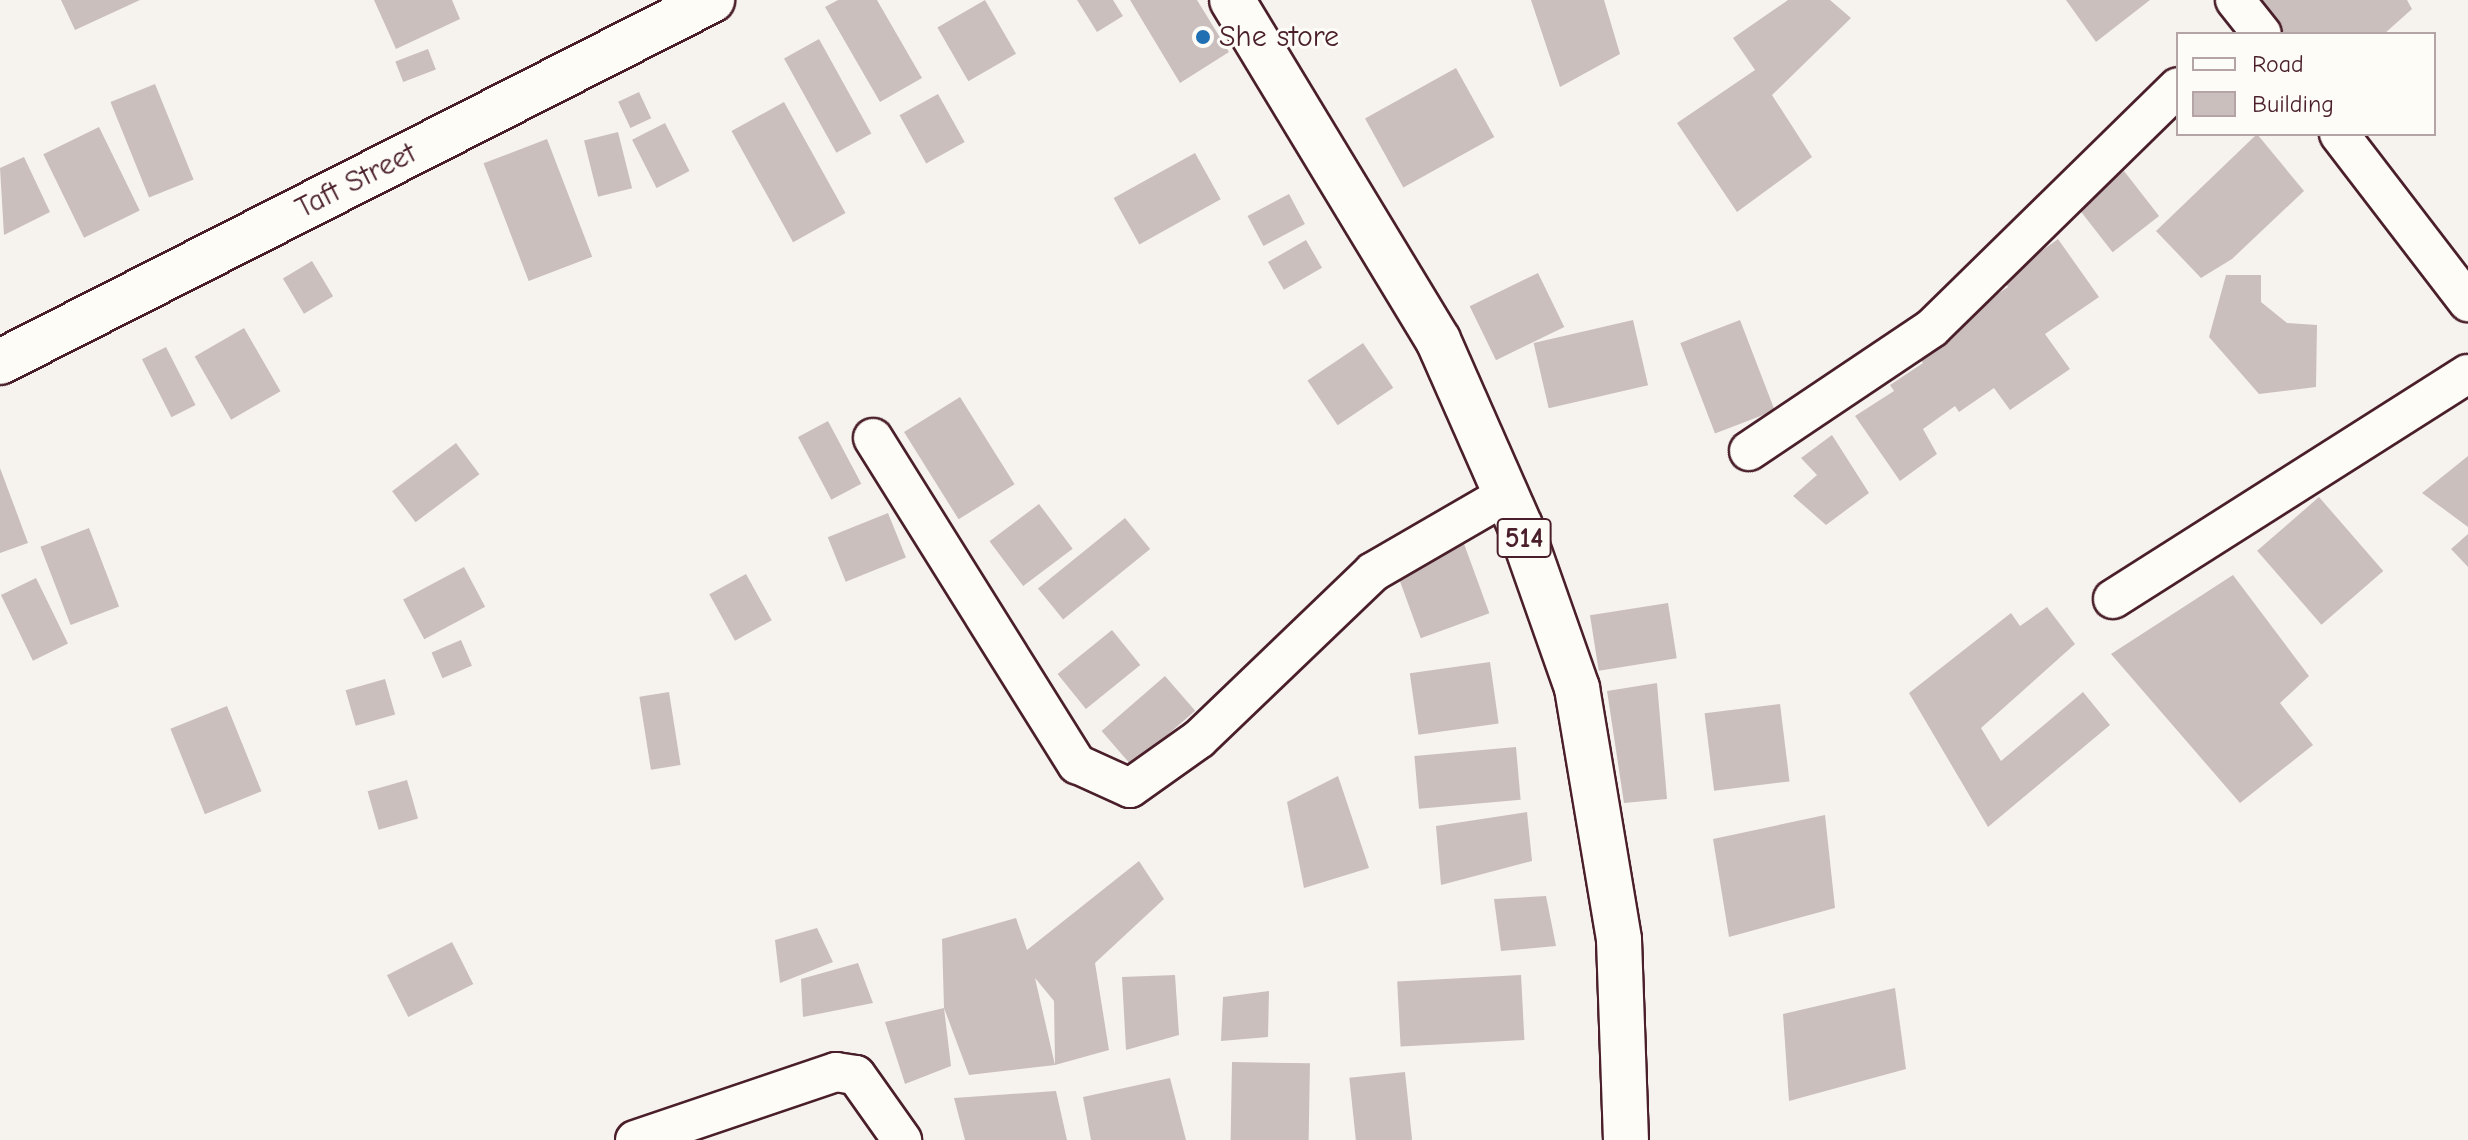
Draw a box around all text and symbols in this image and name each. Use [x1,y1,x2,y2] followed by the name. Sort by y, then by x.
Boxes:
[1219,19,1339,55] place label: She store
[1194,28,1212,46] marker: She store
[2176,32,2436,136] legend
[2252,50,2304,78] text: Road
[2252,90,2334,118] text: Building
[290,135,422,227] street label: Taft Street
[1496,514,1552,562] road number: 514

